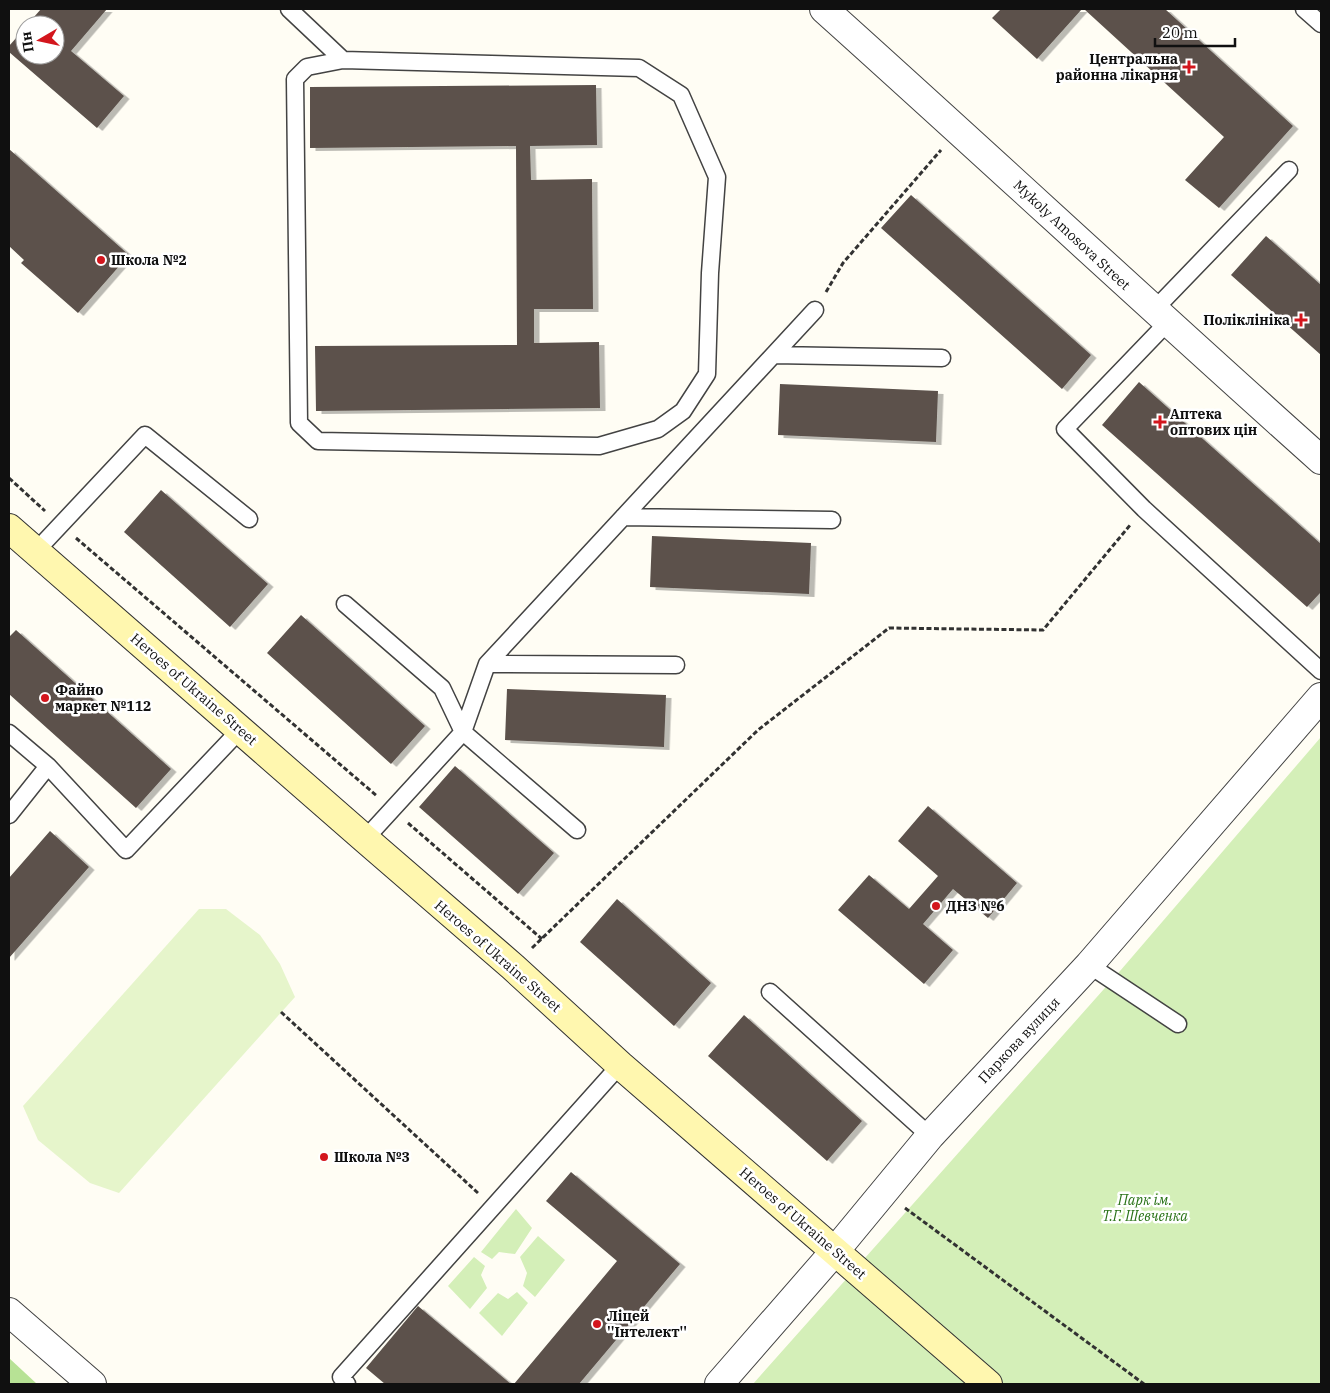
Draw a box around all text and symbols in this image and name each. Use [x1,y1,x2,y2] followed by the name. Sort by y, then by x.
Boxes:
[15,15,65,65] north arrow
[1155,15,1235,47] scale bar
[1162,23,1198,42] text: 20 m
[17,30,38,54] text: Пн
[1056,50,1178,84] place label: Центральна районна лікарня
[1182,60,1196,74] marker: Центральна районна лікарня
[1010,176,1134,294] street label: Mykoly Amosova Street
[111,251,187,269] place label: Школа №2
[95,254,107,266] marker: Школа №2
[1203,311,1290,329] place label: Поліклініка
[1294,313,1308,327] marker: Поліклініка
[1170,405,1257,439] place label: Аптека оптових цін
[1154,416,1166,428] marker: Аптека оптових цін
[127,629,261,749] street label: Heroes of Ukraine Street
[55,681,152,715] place label: Файно маркет №112
[39,692,51,704] marker: Файно маркет №112
[431,896,565,1016] street label: Heroes of Ukraine Street
[946,897,1005,915] place label: ДНЗ №6
[930,900,942,912] marker: ДНЗ №6
[974,993,1064,1087] street label: Паркова вулиця
[334,1148,410,1166] place label: Школа №3
[318,1151,330,1163] marker: Школа №3
[736,1163,870,1283] street label: Heroes of Ukraine Street
[1102,1191,1188,1225] park label: Парк ім. Т.Г. Шевченка
[607,1307,687,1341] place label: Ліцей ''Інтелект''
[591,1318,603,1330] marker: Ліцей ''Інтелект''

